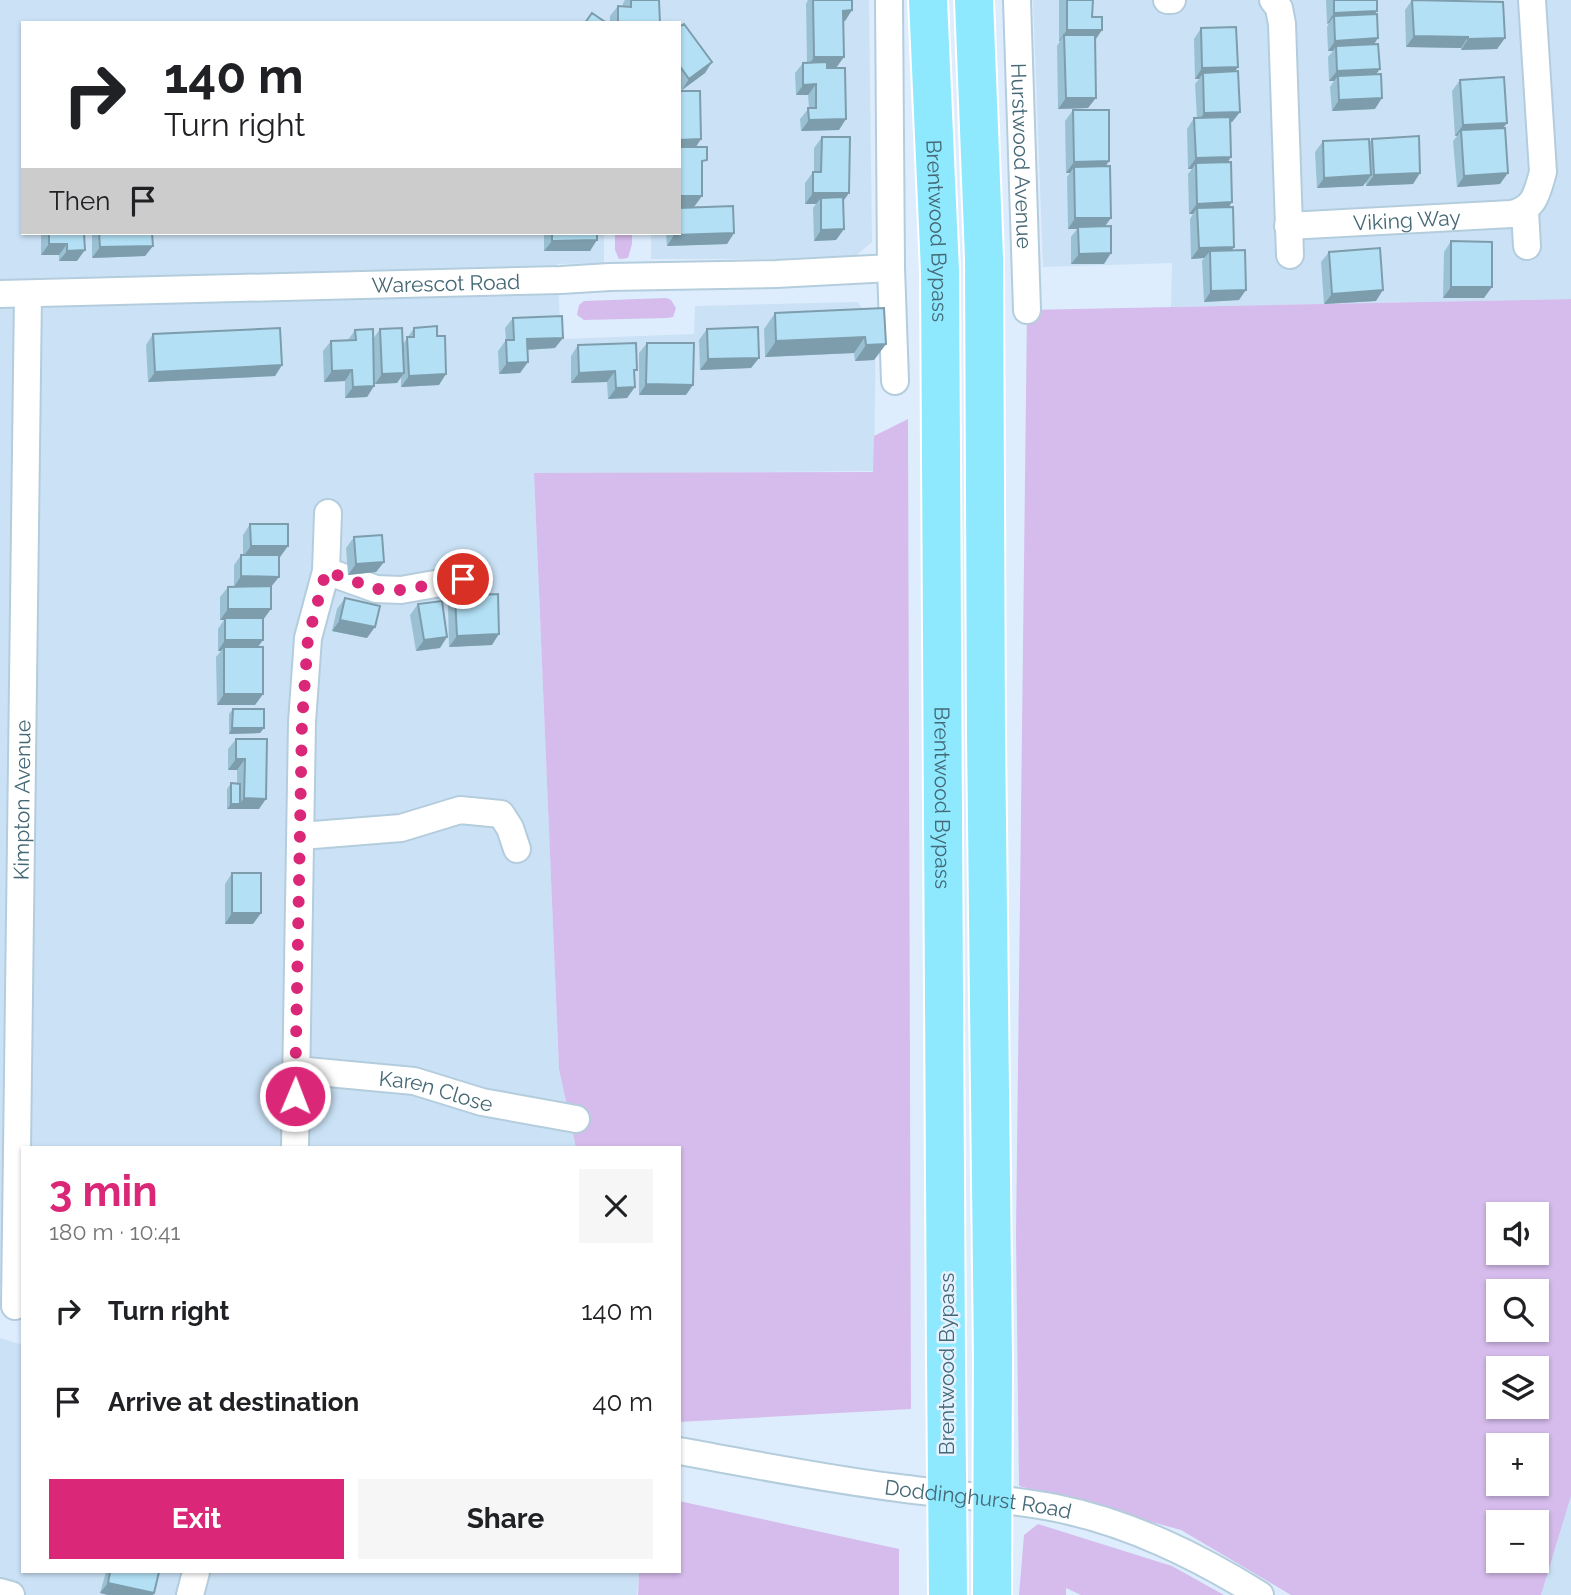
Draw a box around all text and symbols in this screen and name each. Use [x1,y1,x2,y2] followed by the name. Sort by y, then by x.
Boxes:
[164,47,304,104] text: 140 m
[49,49,140,140] icon: right
[1007,63,1038,249] street label: Hurstwood Avenue
[164,106,305,143] text: Turn right
[922,139,953,322] street label: Brentwood Bypass
[124,182,162,220] icon: arrive
[49,186,110,216] text: Then
[1352,204,1461,235] street label: Viking Way
[371,269,520,297] street label: Warescot Road
[433,549,493,609] pin
[444,560,482,598] icon: arrive
[930,706,956,889] street label: Brentwood Bypass
[8,720,35,880] street label: Kimpton Avenue
[258,1059,332,1133] position arrow
[378,1065,495,1116] street label: Karen Close
[49,1167,158,1216] text: 3 min
[579,1169,653,1243] button: close
[1486,1202,1549,1573] map controls
[1486,1202,1549,1265] button: sound
[49,1218,180,1245] text: 180 m · 10:41
[934,1273,959,1455] street label: Brentwood Bypass
[1486,1279,1549,1342] button: search
[49,1292,87,1330] icon: right
[108,1296,229,1326] text: Turn right
[581,1296,653,1326] text: 140 m
[1486,1356,1549,1419] button: layers
[49,1383,87,1421] icon: arrive
[108,1387,359,1417] text: Arrive at destination
[592,1387,653,1417] text: 40 m
[1486,1433,1549,1496] button: +
[883,1474,1074,1524] street label: Doddinghurst Road
[49,1479,344,1559] button: Exit
[358,1479,653,1559] button: Share
[1486,1510,1549,1573] button: −

